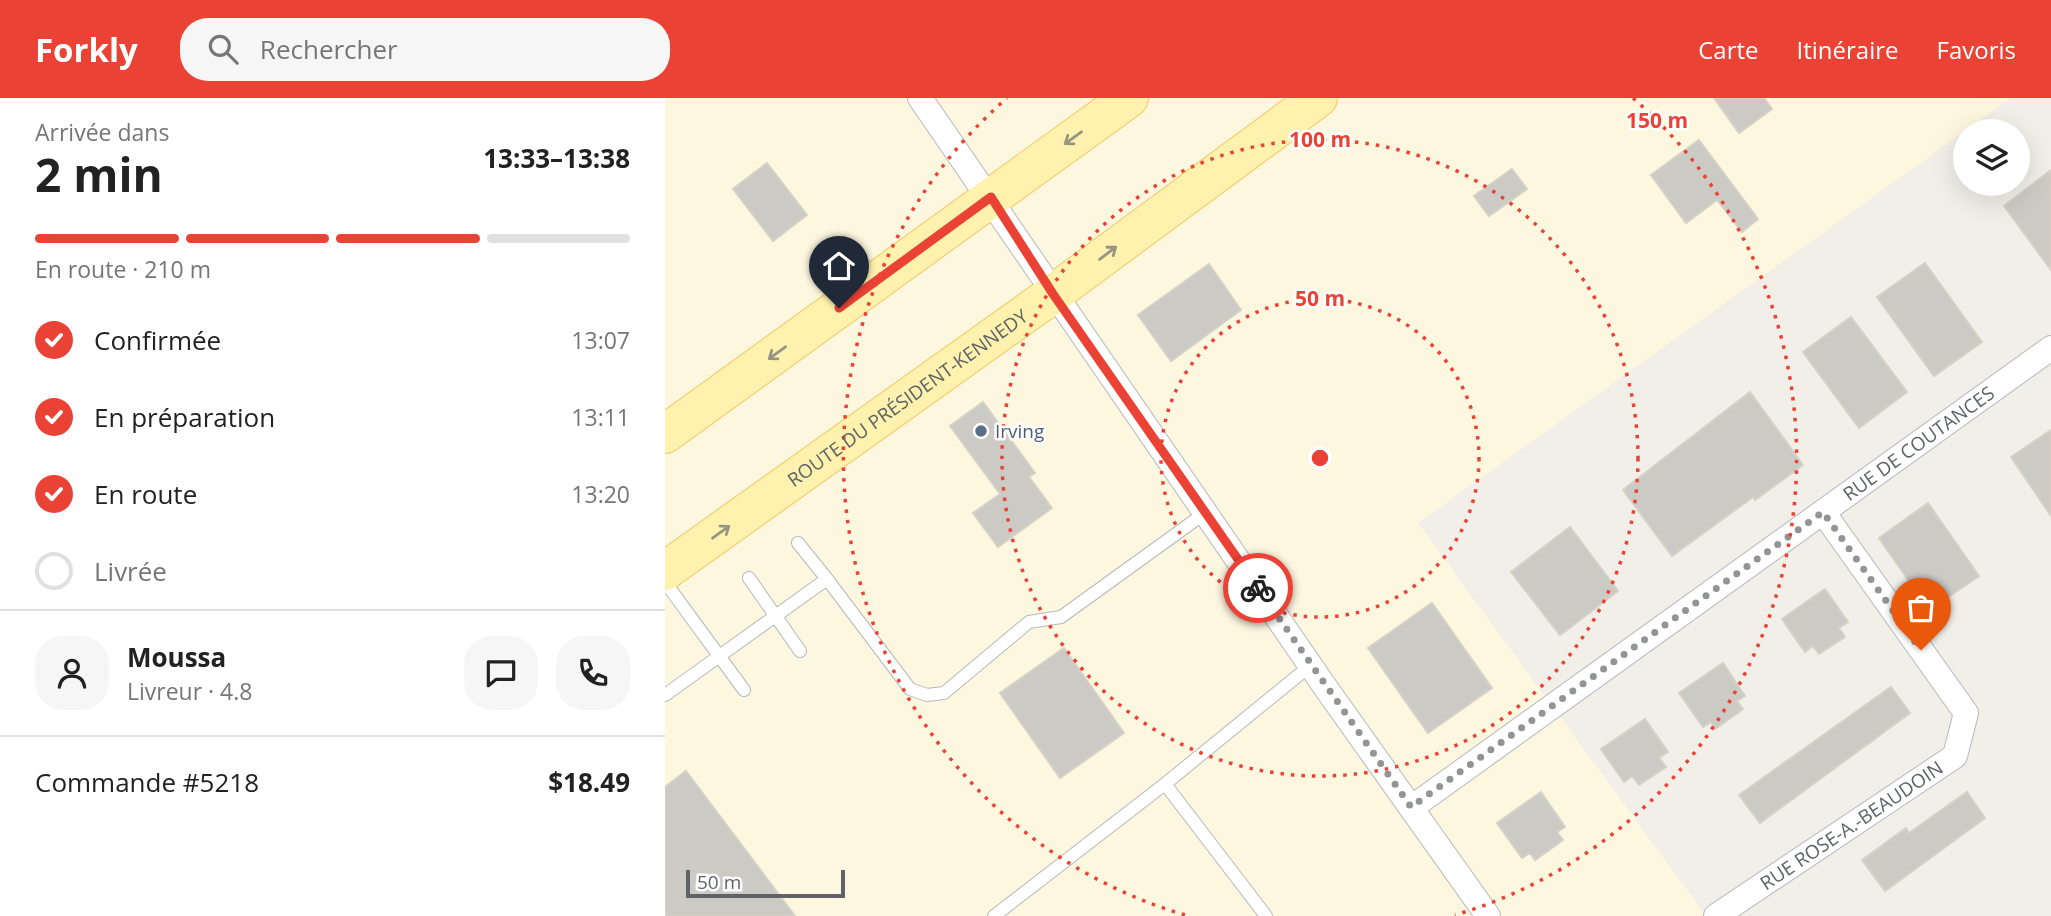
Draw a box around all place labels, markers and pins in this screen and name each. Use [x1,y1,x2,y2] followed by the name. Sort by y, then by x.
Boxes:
[809,236,869,308] pin
[995,418,1044,444] place label: Irving
[973,423,989,439] marker: Irving
[1308,446,1332,470] centre of rings
[1891,578,1951,650] pin

